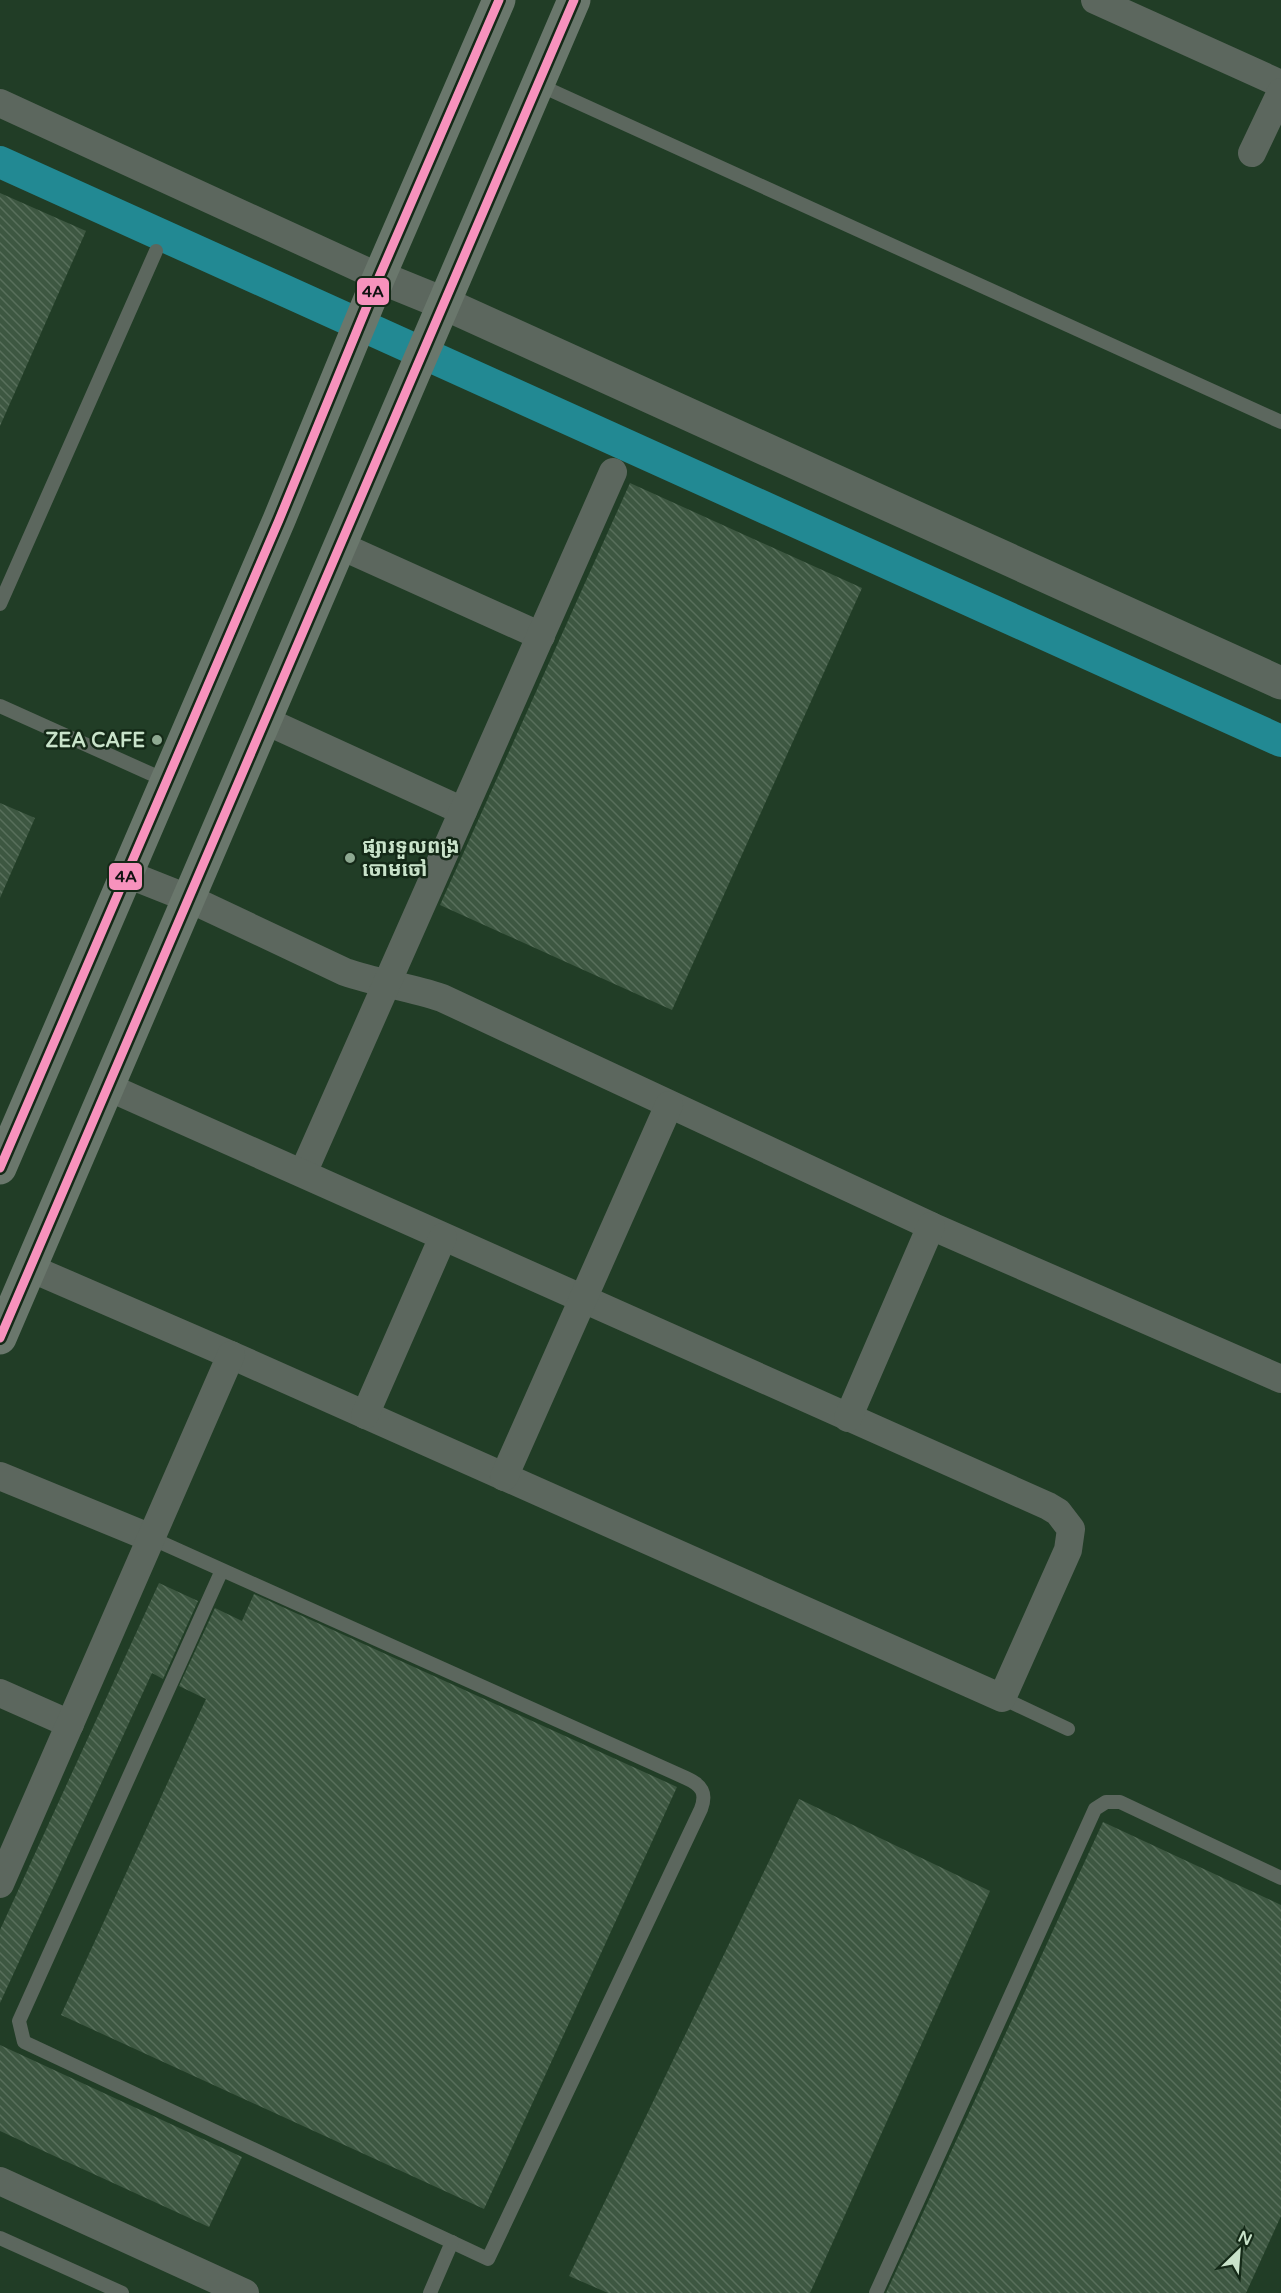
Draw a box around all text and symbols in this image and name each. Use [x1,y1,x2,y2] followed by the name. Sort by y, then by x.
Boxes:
[356,277,390,306] line badge: 4A
[362,282,384,302] text: 4A
[46,729,145,753] place label: ZEA CAFE
[150,733,164,747] marker: ZEA CAFE
[362,835,460,882] place label: ផ្សារទួលពង្រ ចោមចៅ
[343,851,357,865] marker: ផ្សារទួលពង្រ ចោមចៅ
[108,862,143,891] line badge: 4A
[115,867,137,887] text: 4A
[1209,2221,1269,2281] north arrow
[1235,2227,1255,2250] text: N

